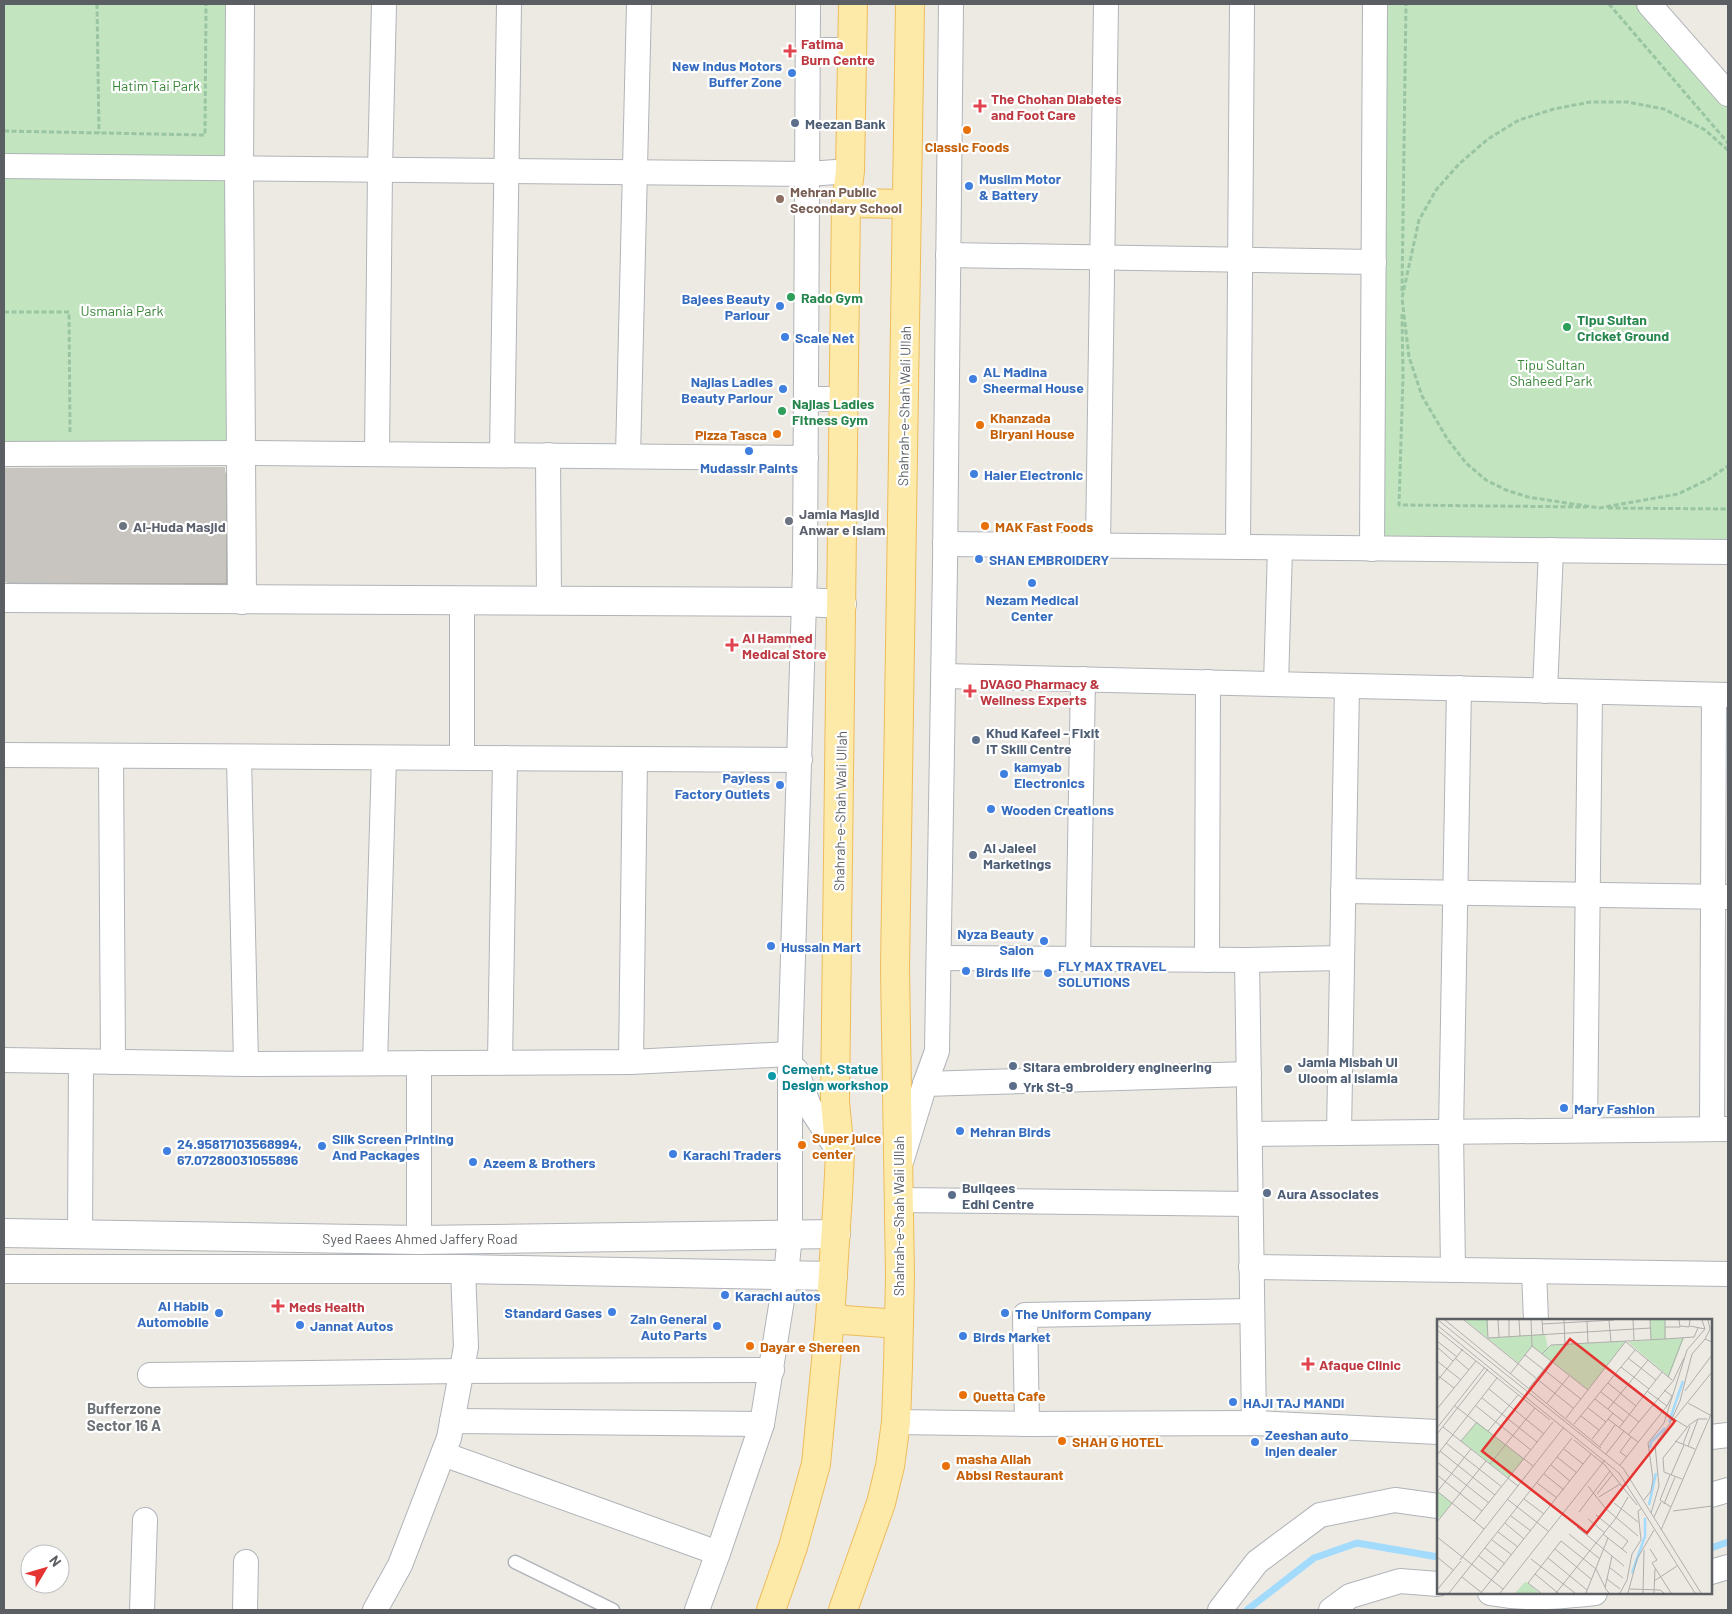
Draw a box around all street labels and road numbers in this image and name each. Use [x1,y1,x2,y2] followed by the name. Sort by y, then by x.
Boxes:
[894,326,914,486] street label: Shahrah-e-Shah Wali Ullah
[830,731,850,891] street label: Shahrah-e-Shah Wali Ullah
[890,1136,907,1296] street label: Shahrah-e-Shah Wali Ullah
[322,1230,518,1247] street label: Syed Raees Ahmed Jaffery Road

